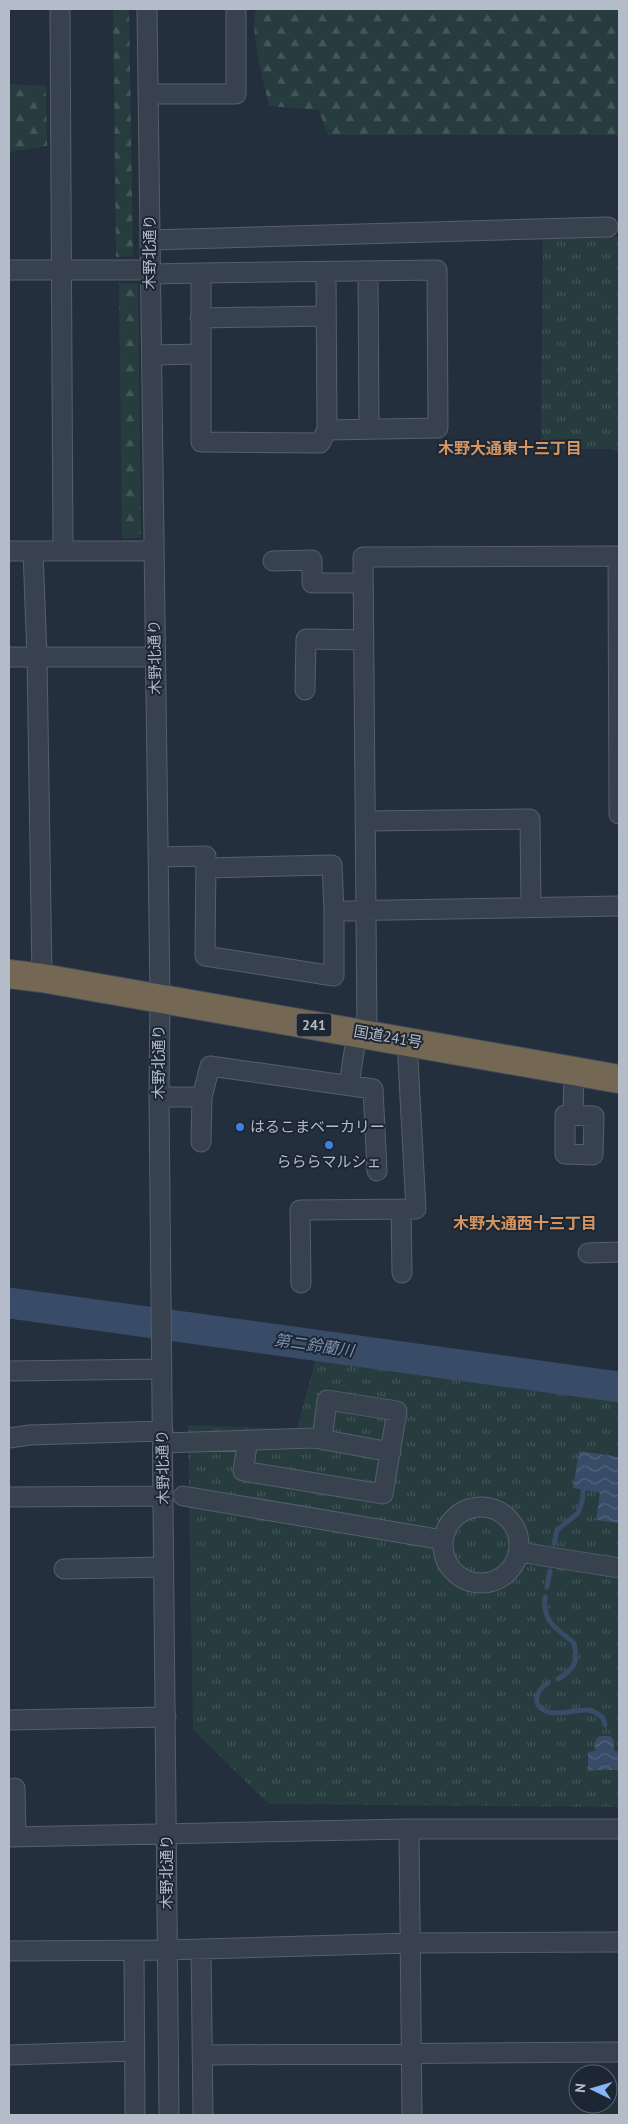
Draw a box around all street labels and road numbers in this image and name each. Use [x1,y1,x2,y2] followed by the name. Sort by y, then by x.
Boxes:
[140,214,159,290] street label: 木野北通り
[144,619,165,695] street label: 木野北通り
[296,1014,332,1036] road number: 241
[352,1021,424,1052] street label: 国道241号
[149,1024,168,1100] street label: 木野北通り
[152,1429,173,1505] street label: 木野北通り
[157,1834,176,1910] street label: 木野北通り

